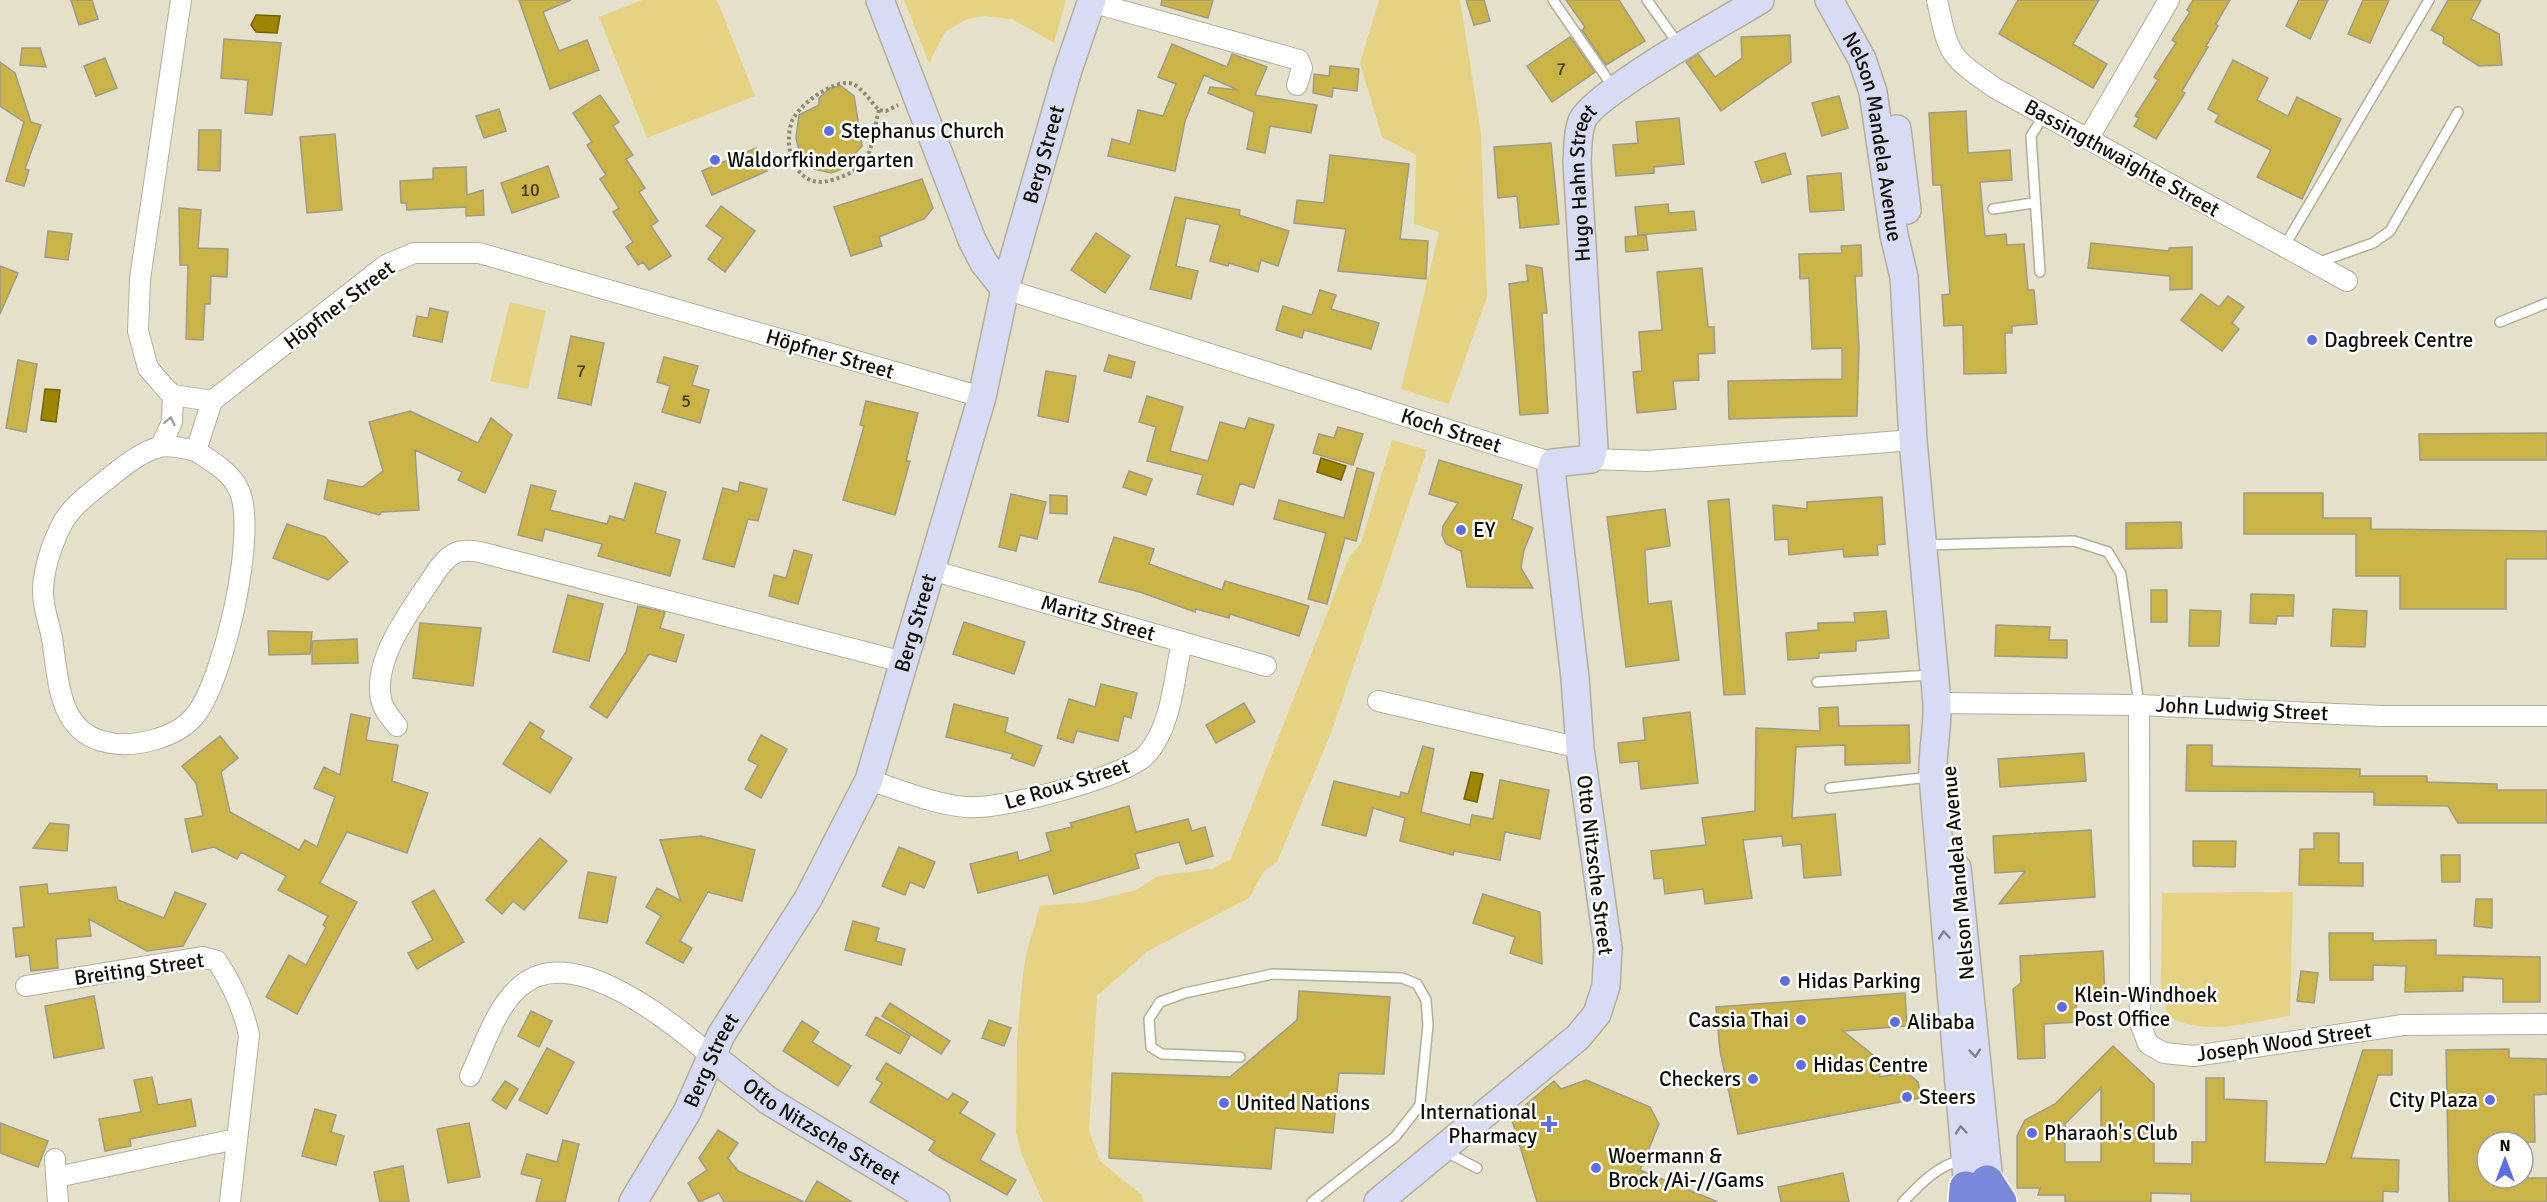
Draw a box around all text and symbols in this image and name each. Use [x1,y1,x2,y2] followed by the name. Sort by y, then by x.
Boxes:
[1836,27,1908,244] street label: Nelson Mandela Avenue
[1556,58,1566,80] house number: 7
[2020,93,2224,223] street label: Bassingthwaighte Street
[1564,98,1602,263] street label: Hugo Hahn Street
[1017,102,1070,207] street label: Berg Street
[841,118,1005,144] place label: Stephanus Church
[822,124,836,138] marker: Stephanus Church
[727,147,914,173] place label: Waldorfkindergarten
[708,153,722,167] marker: Waldorfkindergarten
[520,179,540,201] house number: 10
[278,255,400,355] street label: Höpfner Street
[763,323,897,385] street label: Höpfner Street
[2324,327,2473,353] place label: Dagbreek Centre
[2305,333,2319,347] marker: Dagbreek Centre
[576,360,586,382] house number: 7
[681,390,691,412] house number: 5
[1398,403,1504,459] street label: Koch Street
[163,416,176,426] one-way arrow
[1473,517,1496,543] place label: EY
[1454,523,1468,537] marker: EY
[889,571,942,675] street label: Berg Street
[1038,589,1158,647] street label: Maritz Street
[2155,692,2329,726] street label: John Ludwig Street
[1001,753,1133,815] street label: Le Roux Street
[1936,765,1980,981] street label: Nelson Mandela Avenue
[1571,774,1619,956] street label: Otto Nitzsche Street
[1938,931,1951,940] one-way arrow
[72,947,206,991] street label: Breiting Street
[1797,968,1921,994] place label: Hidas Parking
[1778,974,1792,988] marker: Hidas Parking
[2074,982,2217,1032] place label: Klein-Windhoek Post Office
[2055,1000,2069,1014] marker: Klein-Windhoek Post Office
[1688,1007,1789,1033] place label: Cassia Thai
[678,1008,745,1111] street label: Berg Street
[1907,1009,1975,1035] place label: Alibaba
[1794,1013,1808,1027] marker: Cassia Thai
[1888,1015,1902,1029] marker: Alibaba
[2195,1017,2373,1067] street label: Joseph Wood Street
[1968,1049,1981,1058] one-way arrow
[1813,1052,1928,1078] place label: Hidas Centre
[1794,1058,1808,1072] marker: Hidas Centre
[1659,1066,1741,1092] place label: Checkers
[737,1072,905,1190] street label: Otto Nitzsche Street
[1746,1072,1760,1086] marker: Checkers
[1919,1084,1976,1110] place label: Steers
[2389,1087,2478,1113] place label: City Plaza
[1236,1090,1370,1116] place label: United Nations
[1900,1090,1914,1104] marker: Steers
[2483,1093,2497,1107] marker: City Plaza
[1217,1096,1231,1110] marker: United Nations
[1420,1099,1537,1149] place label: International Pharmacy
[1542,1117,1556,1131] marker: International Pharmacy
[2044,1120,2178,1146] place label: Pharaoh's Club
[1955,1125,1968,1134] one-way arrow
[2025,1126,2039,1140] marker: Pharaoh's Club
[2475,1130,2535,1190] north arrow
[2499,1136,2511,1156] text: N
[1608,1143,1764,1193] place label: Woermann & Brock /Ai-//Gams
[1589,1161,1603,1175] marker: Woermann & Brock /Ai-//Gams

